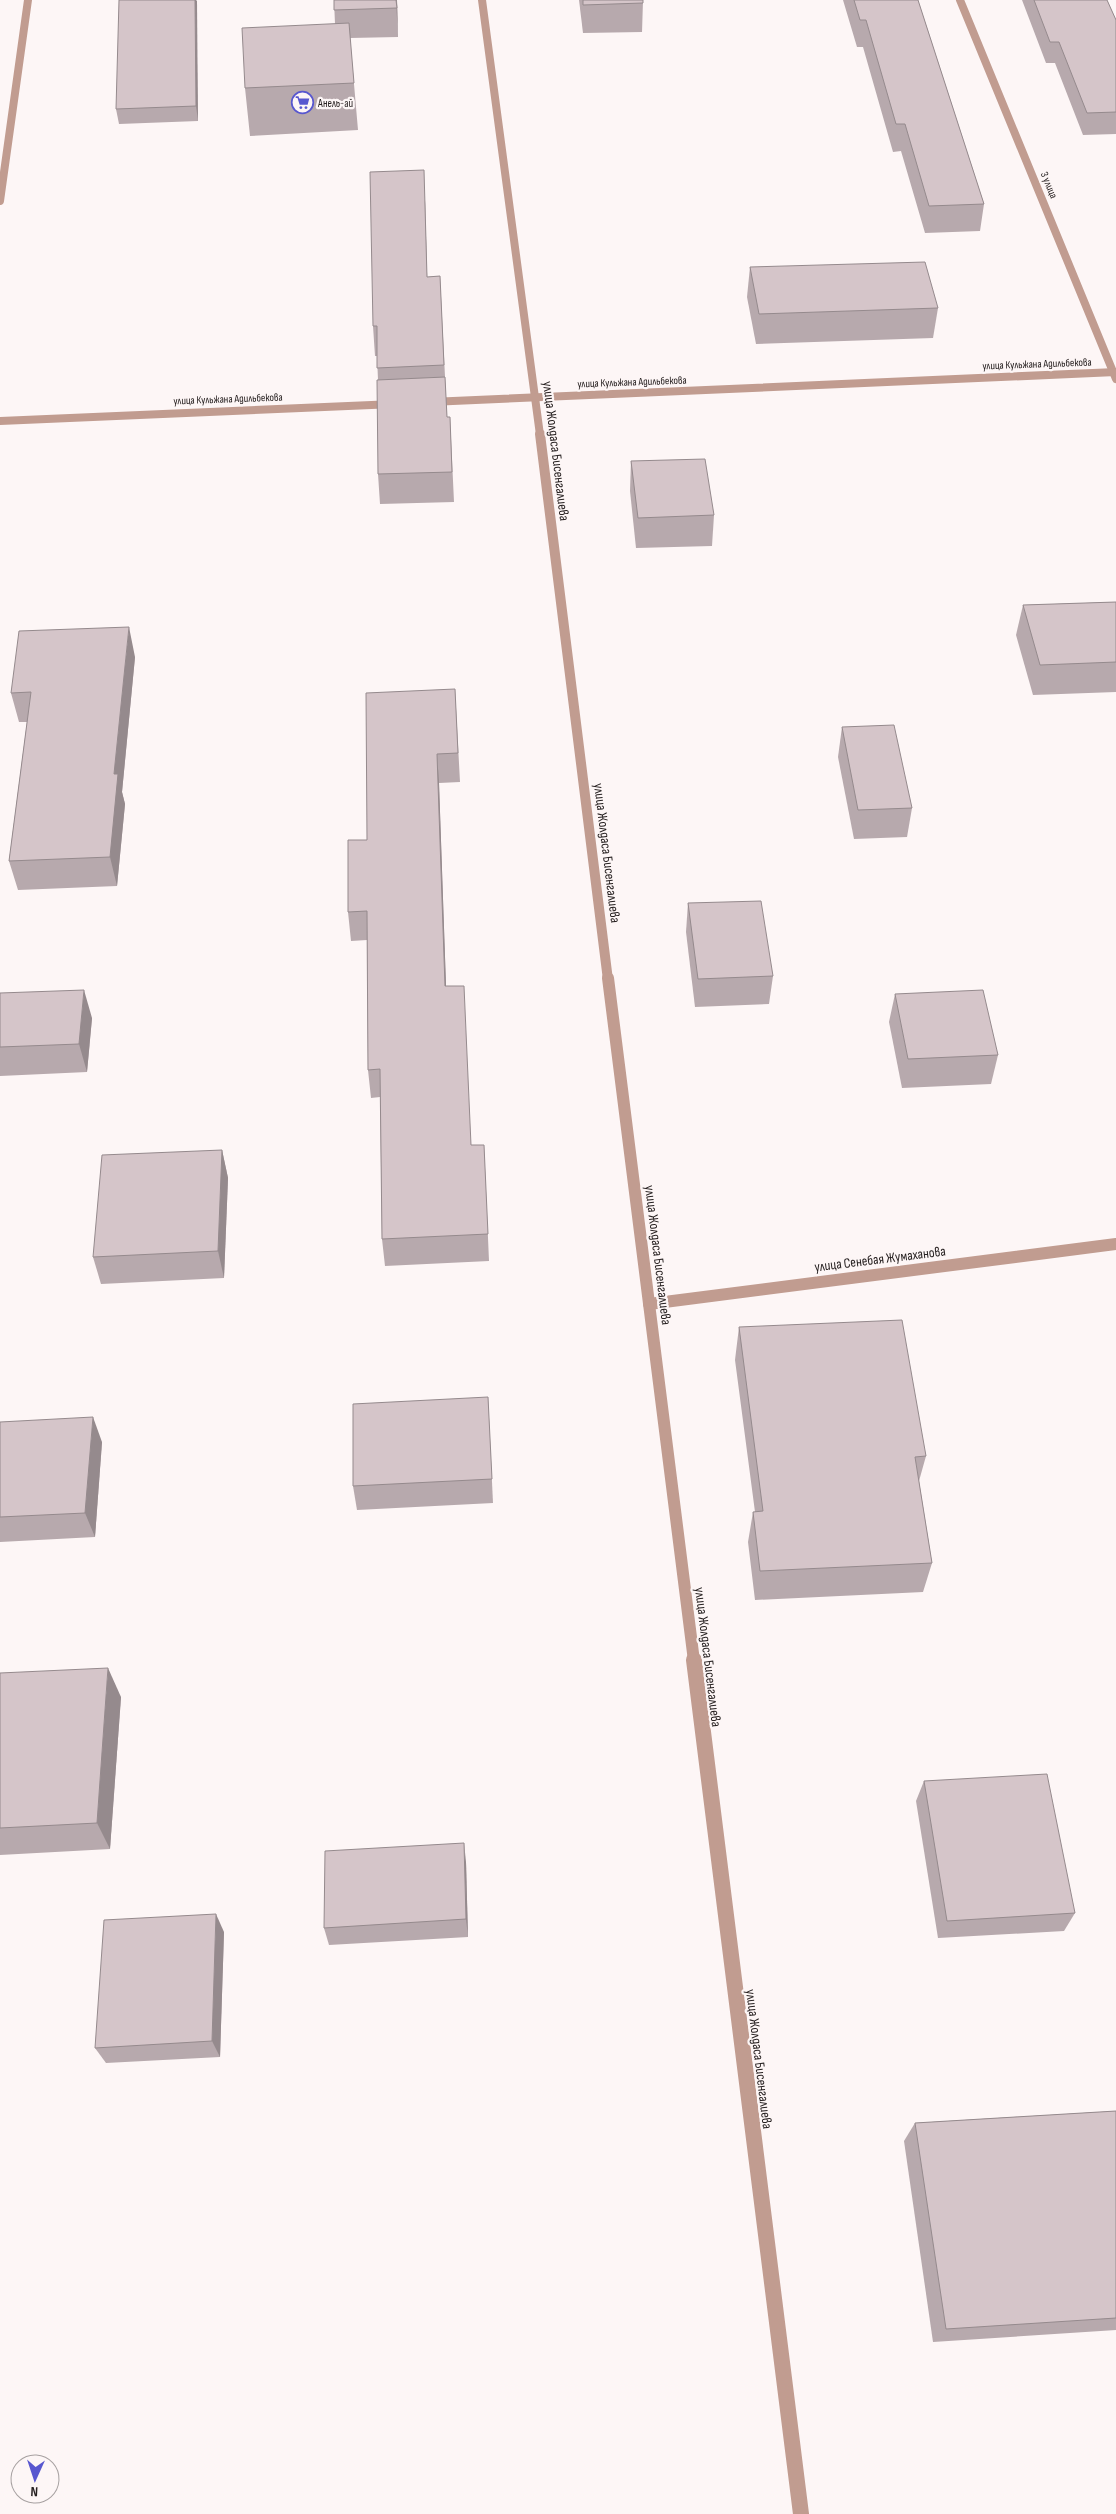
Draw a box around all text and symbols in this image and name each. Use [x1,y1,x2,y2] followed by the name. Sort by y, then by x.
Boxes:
[290,91,314,115] supermarket icon: Анель-ай
[317,97,353,110] place label: Анель-ай
[1038,170,1060,200] street label: 3 улица
[982,356,1092,372] street label: улица Кульжана Адильбекова
[577,374,687,390] street label: улица Кульжана Адильбекова
[539,380,573,522] street label: улица Жолдаса Бисенгалиева
[173,391,283,407] street label: улица Кульжана Адильбекова
[590,782,624,924] street label: улица Жолдаса Бисенгалиева
[641,1184,675,1326] street label: улица Жолдаса Бисенгалиева
[813,1243,947,1275] street label: улица Сенебая Жумаханова
[691,1586,725,1728] street label: улица Жолдаса Бисенгалиева
[742,1988,776,2130] street label: улица Жолдаса Бисенгалиева
[10,2454,60,2504] north arrow
[30,2483,39,2500] text: N

